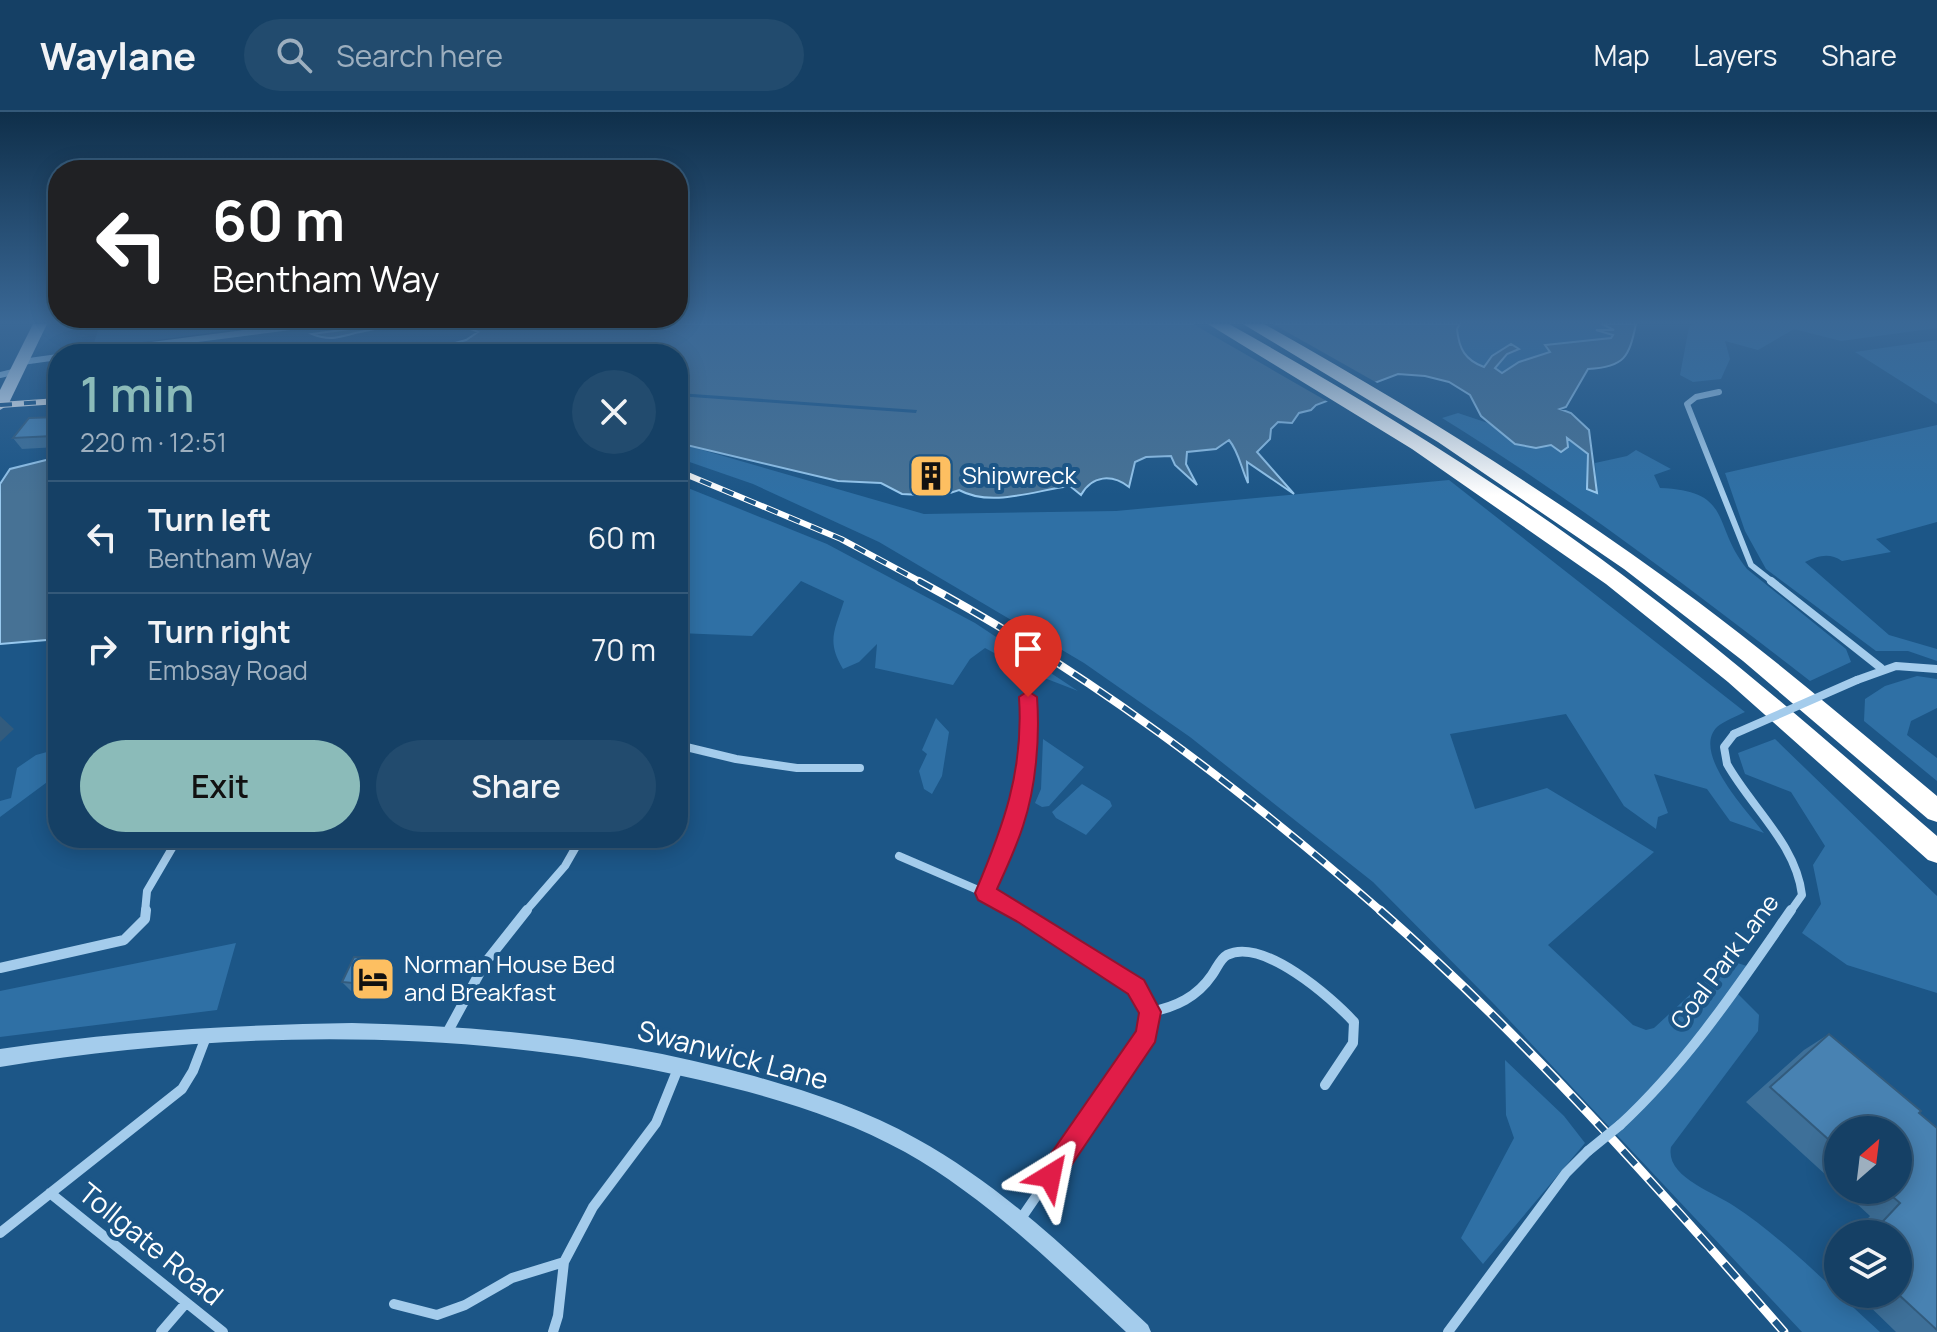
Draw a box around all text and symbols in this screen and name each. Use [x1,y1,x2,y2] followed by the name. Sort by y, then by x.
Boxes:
[244,19,804,91] search box
[40,29,196,81] text: Waylane
[272,33,316,77] icon: search
[336,35,503,76] text: Search here
[1594,36,1650,74] text: Map
[1694,36,1777,74] text: Layers
[1821,36,1897,74] text: Share
[212,181,345,258] text: 60 m
[80,192,184,296] icon: left
[212,254,439,303] text: Bentham Way
[80,361,194,426] text: 1 min
[572,370,656,454] button: close
[80,424,227,460] text: 220 m · 12:51
[907,452,955,500] building icon: Shipwreck
[962,458,1078,491] place label: Shipwreck
[148,499,271,540] text: Turn left
[80,515,124,559] icon: left
[588,517,656,558] text: 60 m
[148,540,312,576] text: Bentham Way
[148,611,291,652] text: Turn right
[994,615,1062,697] pin
[80,627,124,671] icon: right
[1006,627,1050,671] icon: arrive
[591,629,656,670] text: 70 m
[148,652,308,688] text: Embsay Road
[80,740,360,832] button: Exit
[376,740,656,832] button: Share
[1662,887,1786,1036] street label: Coal Park Lane
[404,947,615,1008] place label: Norman House Bed and Breakfast
[349,955,397,1003] hotel icon: Norman House Bed and Breakfast
[634,1010,833,1098] street label: Swanwick Lane
[1824,1116,1912,1204] north arrow
[1824,1116,1912,1308] map controls
[1008,1134,1092,1218] position arrow
[72,1173,232,1313] street label: Tollgate Road
[1824,1220,1912,1308] button: layers

